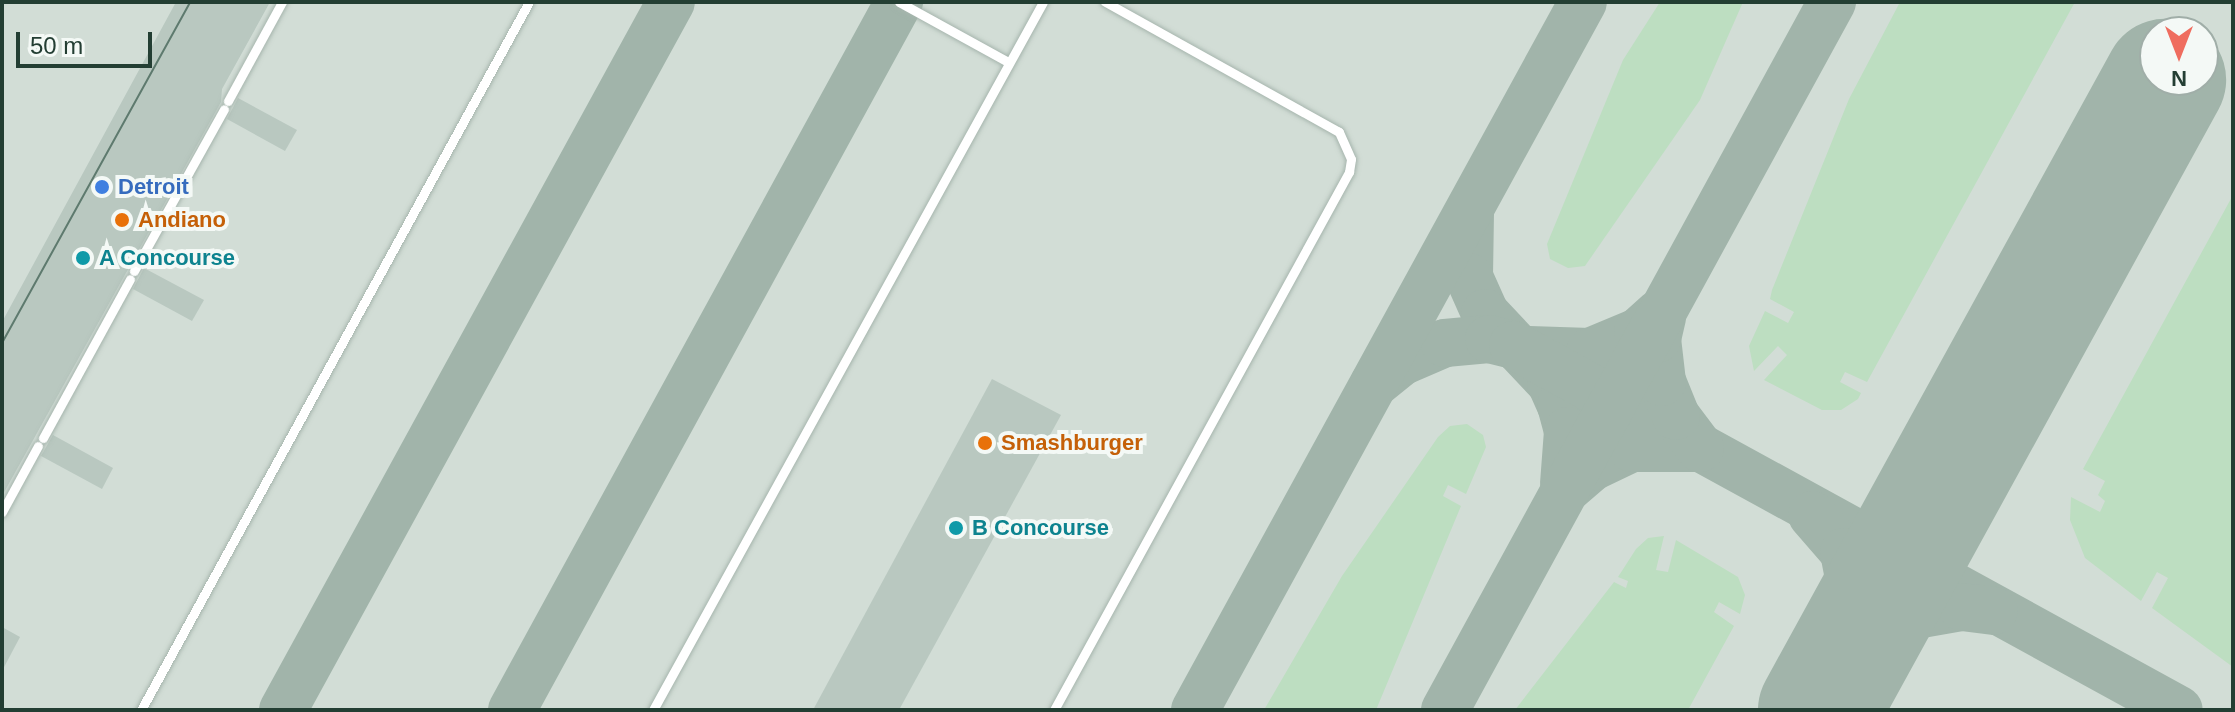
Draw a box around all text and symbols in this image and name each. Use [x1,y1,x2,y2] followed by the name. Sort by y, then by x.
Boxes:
[20,16,156,66] scale bar
[2139,16,2219,96] north arrow
[30,32,83,59] text: 50 m
[2171,66,2187,91] text: N
[118,174,189,200] place label: Detroit
[93,178,111,196] marker: Detroit
[138,207,226,233] place label: Andiano
[113,211,131,229] marker: Andiano
[99,245,236,271] place label: A Concourse
[74,249,92,267] marker: A Concourse
[1001,430,1143,456] place label: Smashburger
[976,434,994,452] marker: Smashburger
[972,515,1109,541] place label: B Concourse
[947,519,965,537] marker: B Concourse

